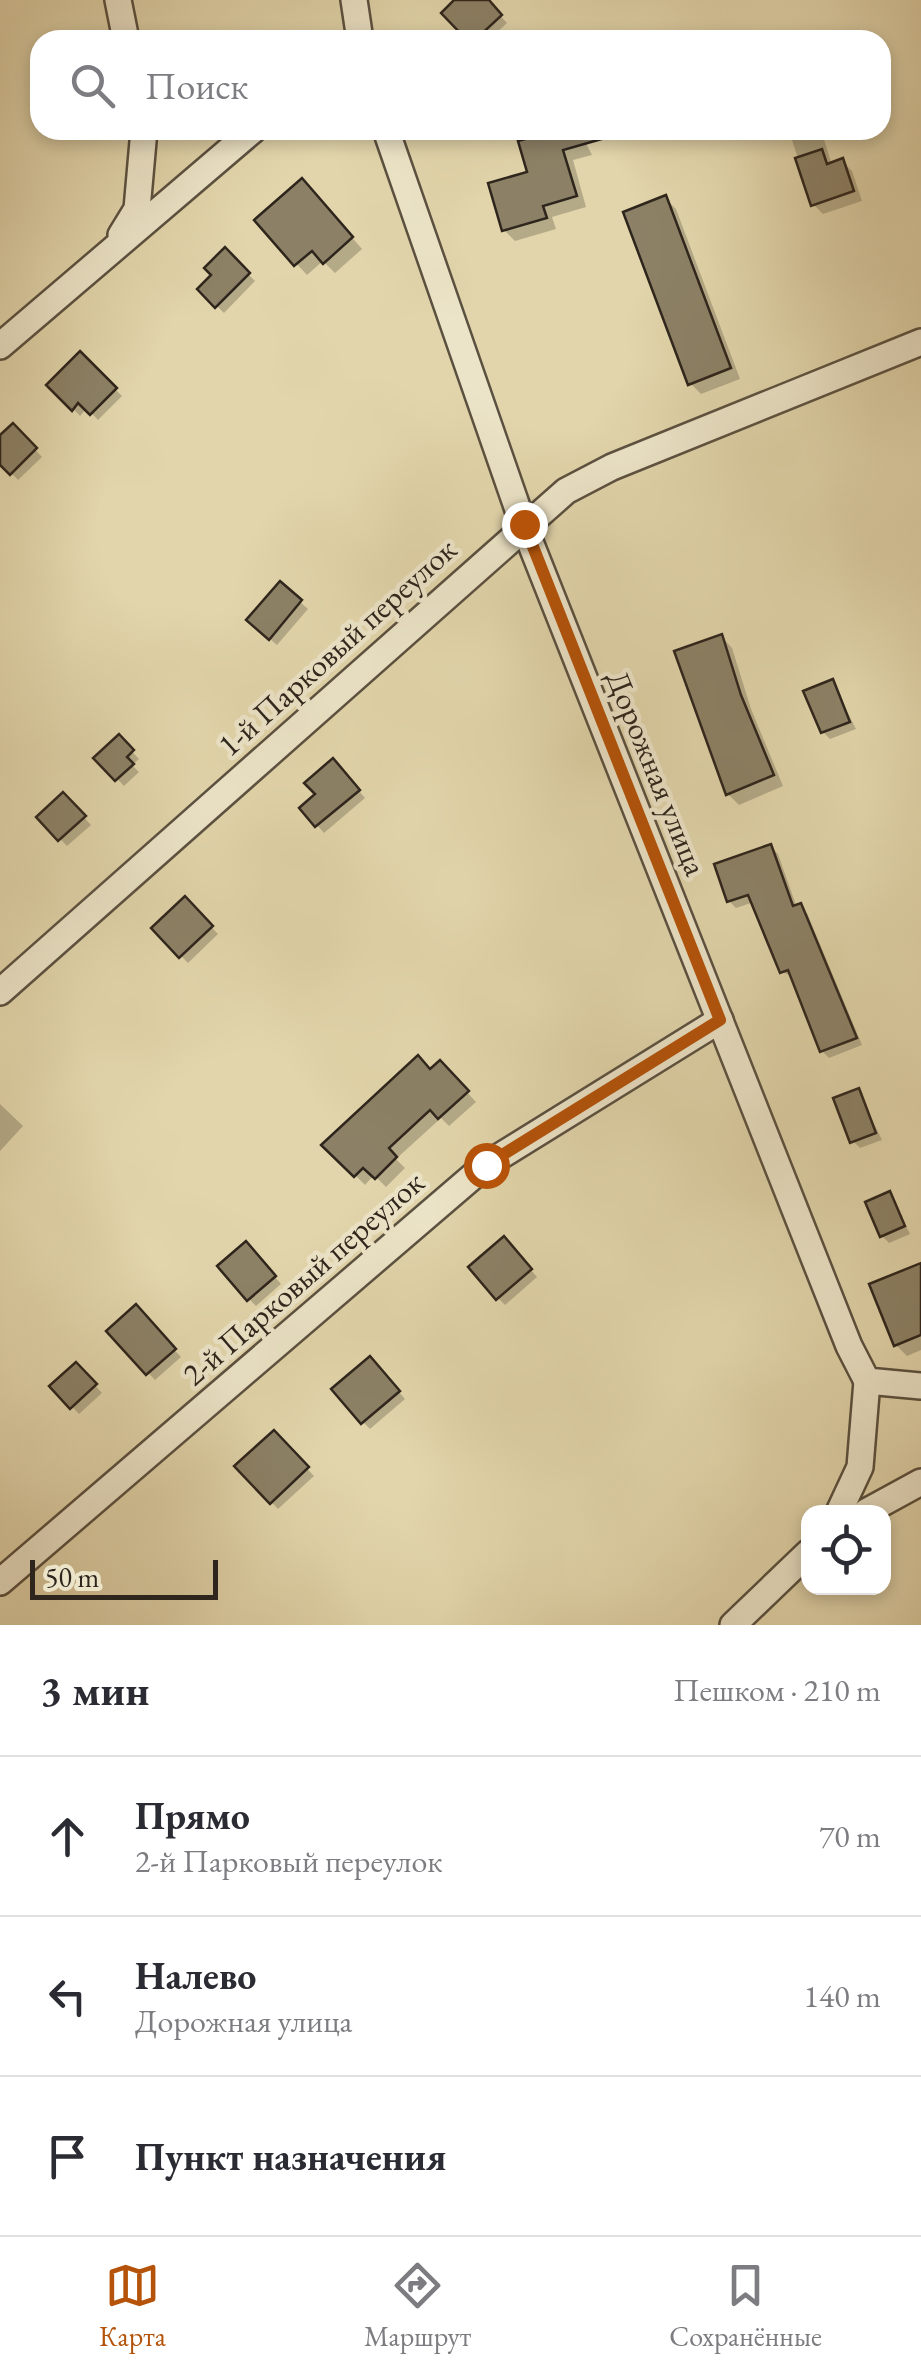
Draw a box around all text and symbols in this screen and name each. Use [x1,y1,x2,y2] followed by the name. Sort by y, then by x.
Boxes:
[30,30,891,140] search box
[65,58,120,113] icon: search
[145,61,248,110] text: Поиск
[502,502,548,548] route end
[209,528,465,766] street label: 1-й Парковый переулок
[597,664,717,882] street label: Дорожная улица
[464,1143,510,1189] route start
[173,1161,433,1395] street label: 2-й Парковый переулок
[801,1505,891,1595] map controls
[801,1505,891,1595] button: locate
[30,1555,218,1600] scale bar
[45,1559,99,1595] text: 50 m
[40,1663,149,1718] text: 3 мин
[673,1669,881,1711] text: Пешком · 210 m
[135,1791,250,1840] text: Прямо
[40,1809,95,1864] icon: ahead
[819,1815,881,1857] text: 70 m
[135,1840,443,1882] text: 2-й Парковый переулок
[135,1951,256,2000] text: Налево
[40,1969,95,2024] icon: left
[804,1975,881,2017] text: 140 m
[135,2000,352,2042] text: Дорожная улица
[40,2129,95,2184] icon: arrive
[135,2132,446,2181] text: Пункт назначения
[99,2258,166,2354] tab: Карта
[364,2258,471,2354] tab: Маршрут
[669,2258,822,2354] tab: Сохранённые

